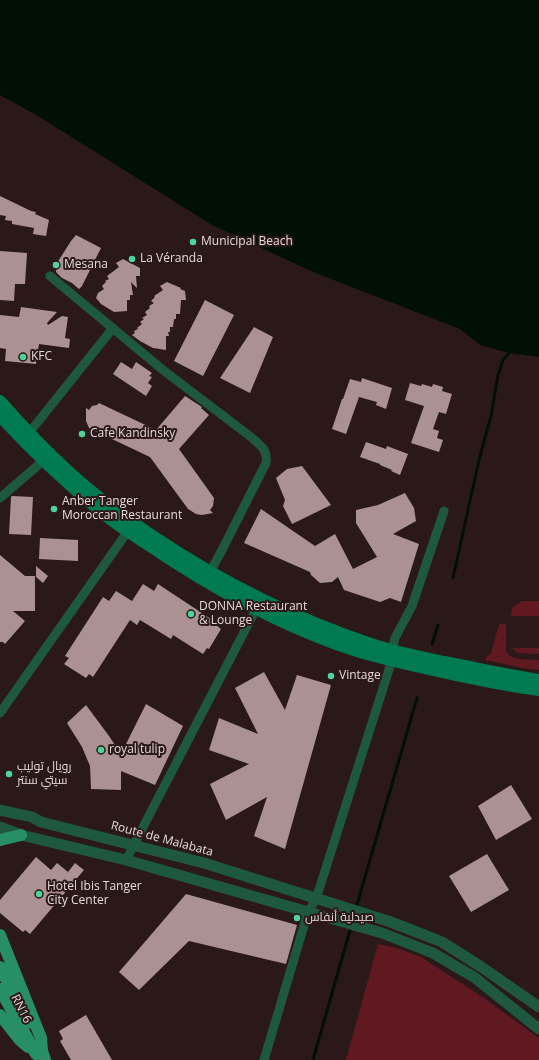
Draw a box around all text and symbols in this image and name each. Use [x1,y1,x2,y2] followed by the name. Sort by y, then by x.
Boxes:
[201,235,293,249] place label: Municipal Beach
[188,237,198,247] marker: Municipal Beach
[140,252,203,266] place label: La Véranda
[127,254,137,264] marker: La Véranda
[64,258,108,272] place label: Mesana
[51,260,61,270] marker: Mesana
[31,350,52,364] place label: KFC
[18,352,28,362] marker: KFC
[90,427,175,441] place label: Cafe Kandinsky
[77,429,87,439] marker: Cafe Kandinsky
[62,495,182,523] place label: Anber Tanger Moroccan Restaurant
[49,504,59,514] marker: Anber Tanger Moroccan Restaurant
[199,600,307,628] place label: DONNA Restaurant & Lounge
[186,609,196,619] marker: DONNA Restaurant & Lounge
[339,669,381,683] place label: Vintage
[326,671,336,681] marker: Vintage
[109,743,165,757] place label: royal tulip
[96,745,106,755] marker: royal tulip
[17,760,71,788] place label: رويال توليب سيتي سنتر
[4,769,14,779] marker: رويال توليب سيتي سنتر
[109,818,215,860] street label: Route de Malabata
[47,880,142,908] place label: Hotel Ibis Tanger City Center
[34,889,44,899] marker: Hotel Ibis Tanger City Center
[305,911,374,925] place label: صيدلية أنفاس
[292,913,302,923] marker: صيدلية أنفاس
[8,992,34,1026] street label: RN16

